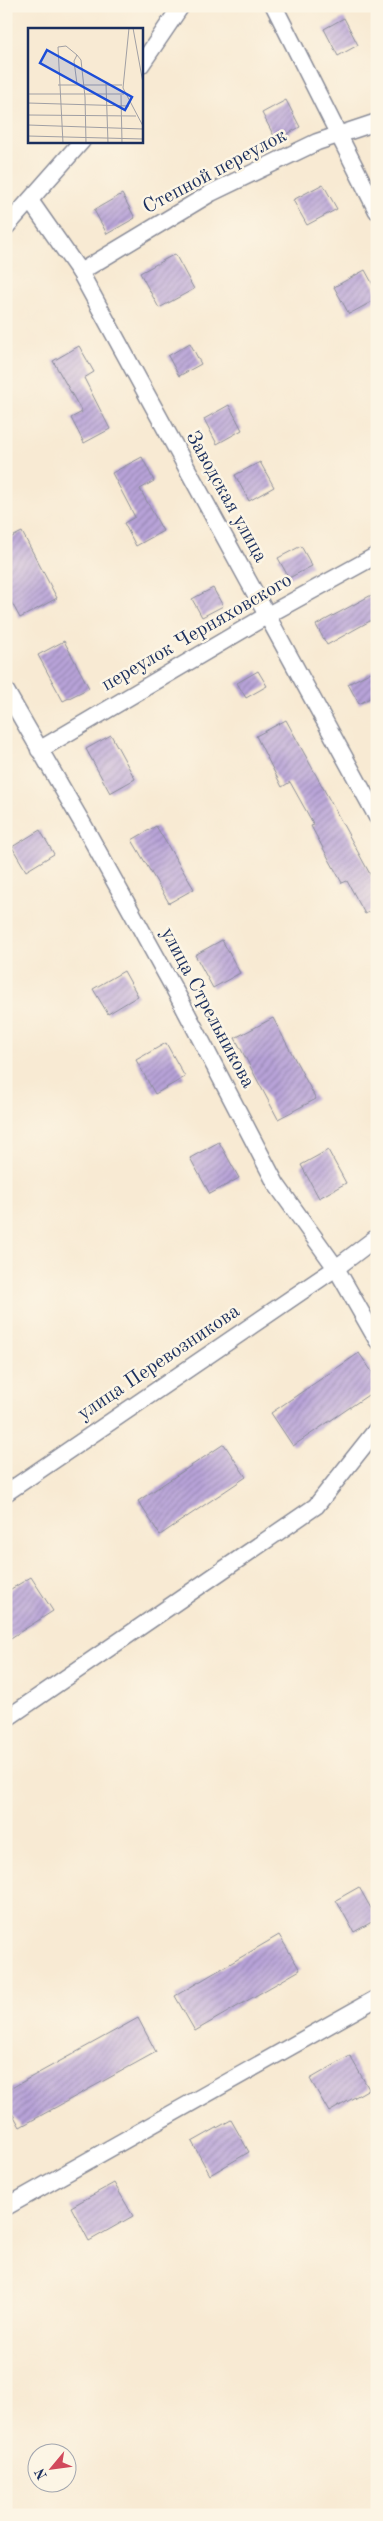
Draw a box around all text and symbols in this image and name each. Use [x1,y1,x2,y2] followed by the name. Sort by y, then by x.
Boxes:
[28,28,142,142] inset map
[140,126,290,218] street label: Степной переулок
[182,428,270,566] street label: Заводская улица
[98,570,296,696] street label: переулок Черняховского
[156,924,258,1092] street label: улица Стрельникова
[74,1301,244,1425] street label: улица Перевозникова
[28,2444,78,2494] north arrow
[33,2465,50,2482] text: N

